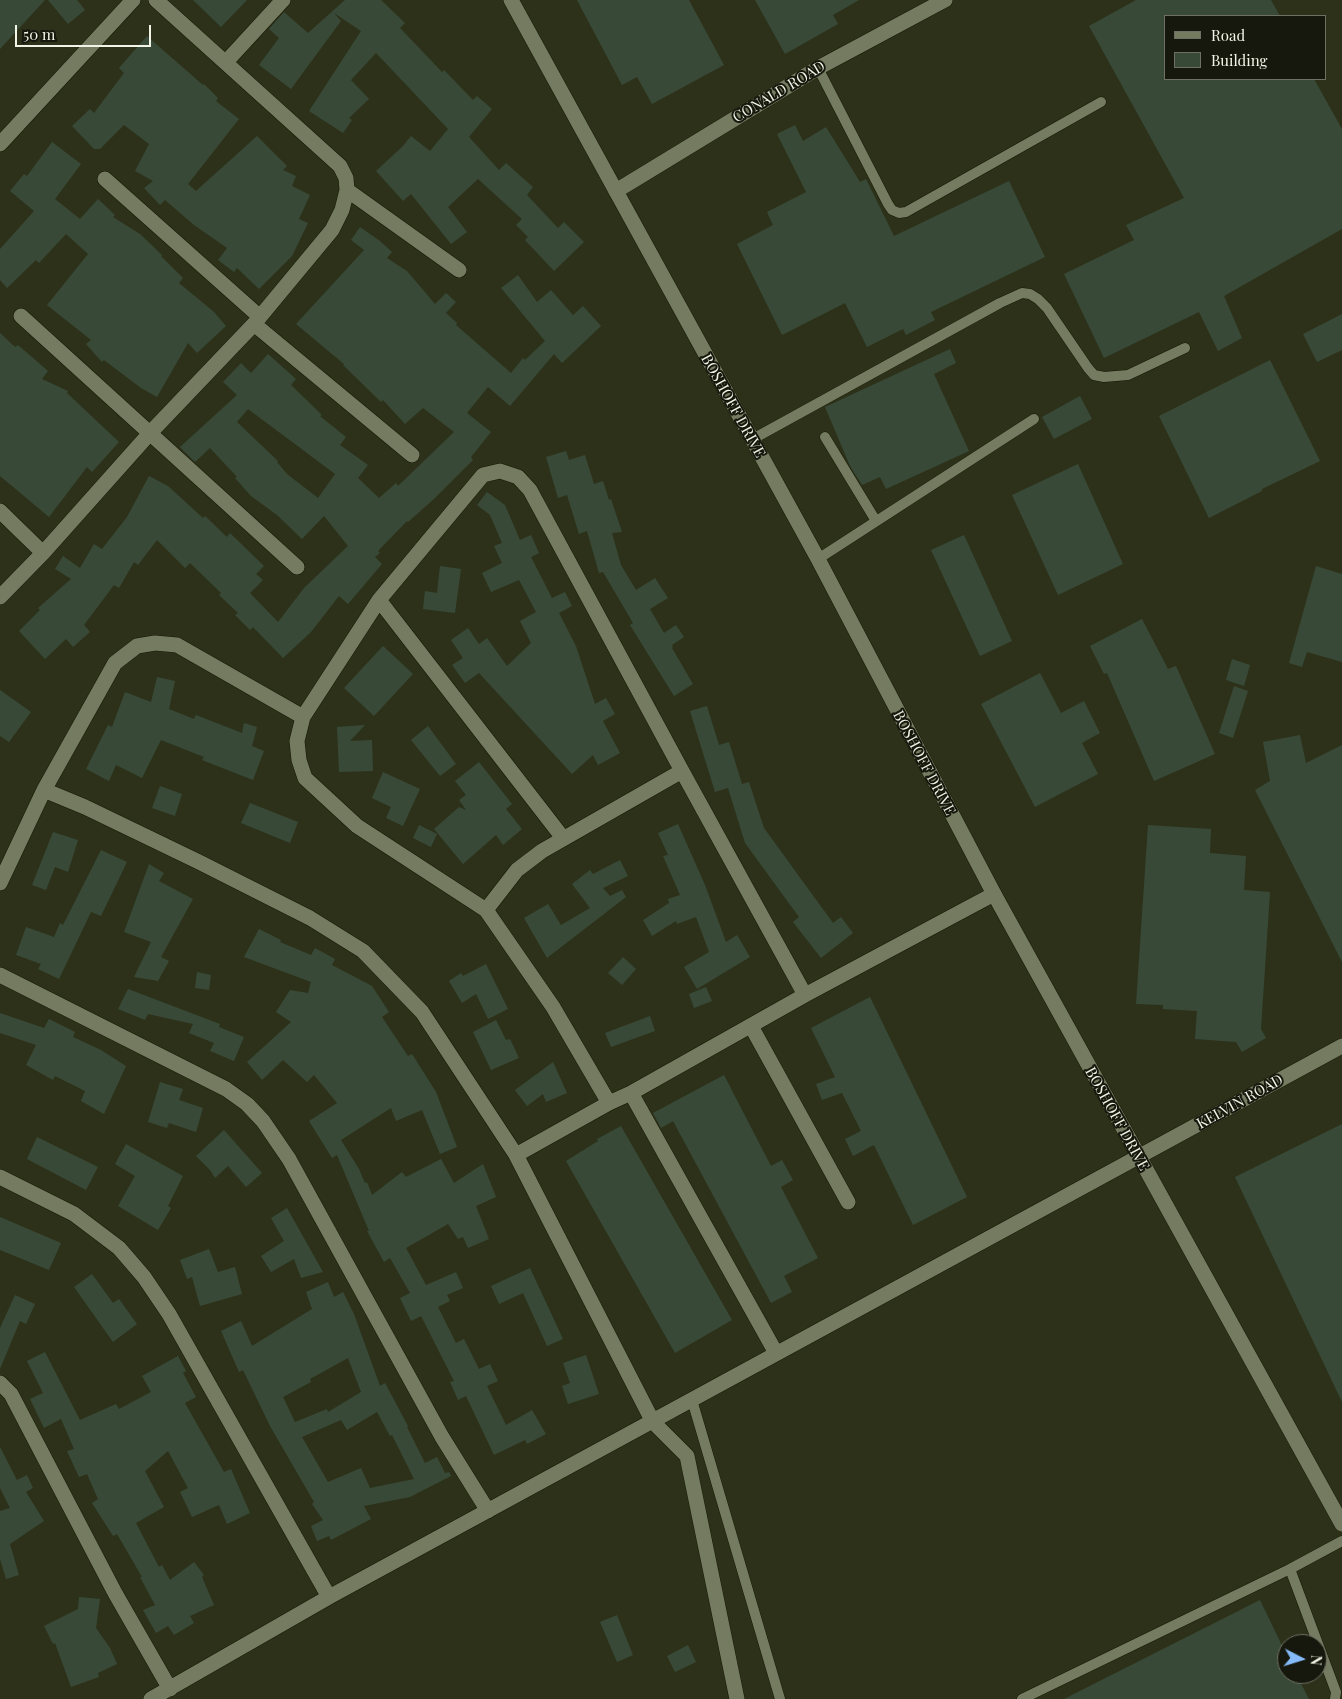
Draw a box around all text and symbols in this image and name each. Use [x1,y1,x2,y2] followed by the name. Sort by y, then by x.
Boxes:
[18,15,154,47] scale bar
[1164,15,1327,80] legend
[23,24,55,44] text: 50 m
[1211,25,1245,45] text: Road
[1211,50,1267,70] text: Building
[729,57,829,127] street label: CONALD ROAD
[697,351,769,461] street label: BOSHOFF DRIVE
[889,708,959,818] street label: BOSHOFF DRIVE
[1081,1064,1153,1174] street label: BOSHOFF DRIVE
[1194,1071,1286,1133] street label: KELVIN ROAD
[1277,1634,1327,1684] north arrow
[1307,1654,1326,1666] text: N

